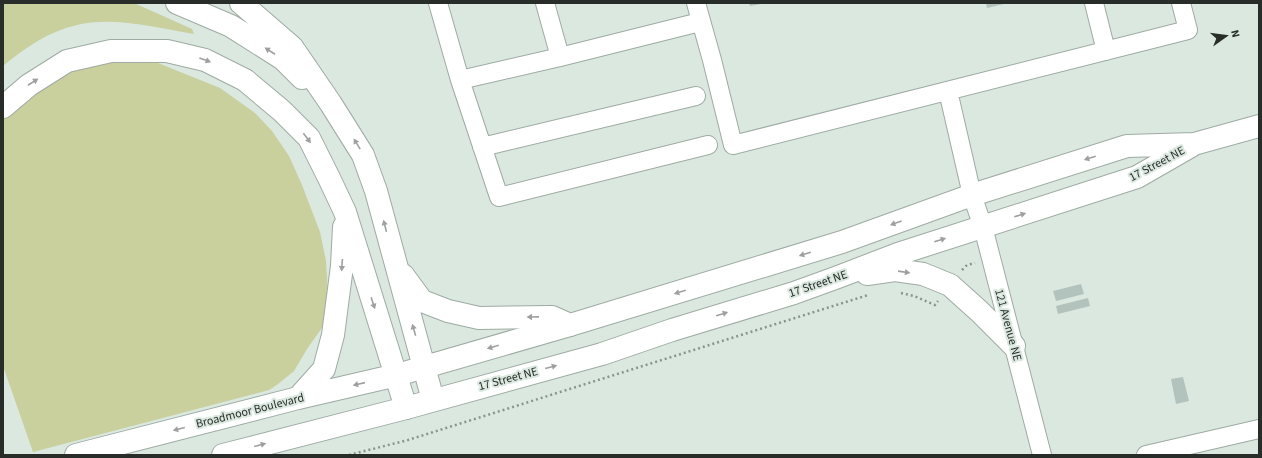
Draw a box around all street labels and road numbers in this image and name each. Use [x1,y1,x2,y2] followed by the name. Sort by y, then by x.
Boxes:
[1126,142,1188,186] street label: 17 Street NE
[786,266,850,302] street label: 17 Street NE
[990,287,1026,363] street label: 121 Avenue NE
[476,363,540,395] street label: 17 Street NE
[194,389,306,433] street label: Broadmoor Boulevard

